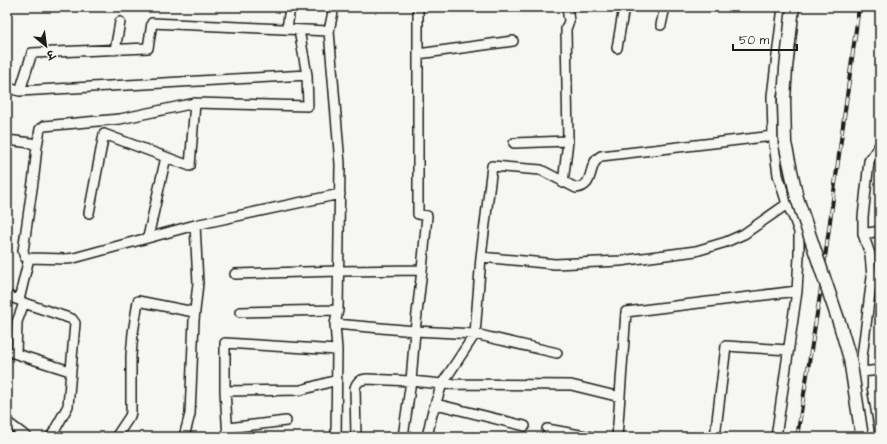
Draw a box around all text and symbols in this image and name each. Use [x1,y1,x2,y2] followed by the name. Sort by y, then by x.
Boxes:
[26,26,66,66] north arrow
[733,26,797,52] scale bar
[739,32,770,49] text: 50 m
[42,45,58,63] text: उ

